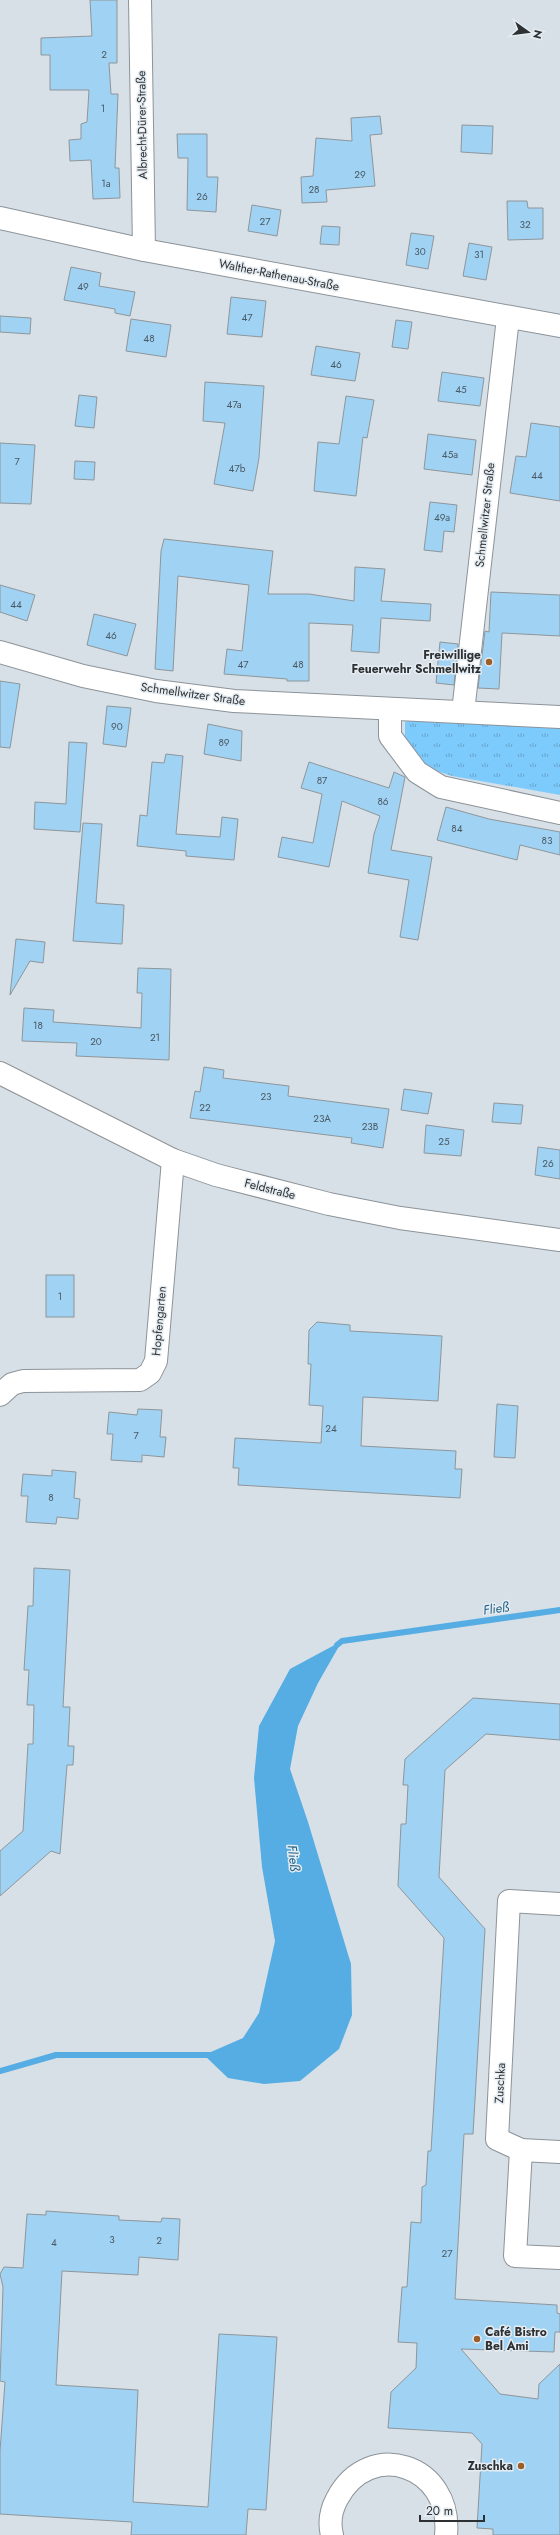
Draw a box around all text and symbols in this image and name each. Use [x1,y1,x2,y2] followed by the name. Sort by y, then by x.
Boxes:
[508,12,548,52] north arrow
[529,28,547,41] text: N
[101,47,107,62] house number: 2
[132,71,152,179] street label: Albrecht-Dürer-Straße
[101,101,105,116] house number: 1
[354,167,366,182] house number: 29
[101,176,111,191] house number: 1a
[308,182,320,197] house number: 28
[196,189,208,204] house number: 26
[260,214,271,229] house number: 27
[519,217,531,232] house number: 32
[414,244,426,259] house number: 30
[474,247,484,262] house number: 31
[217,255,341,295] street label: Walther-Rathenau-Straße
[77,279,89,294] house number: 49
[241,310,253,325] house number: 47
[143,331,155,346] house number: 48
[330,357,342,372] house number: 46
[455,382,467,397] house number: 45
[227,397,242,412] house number: 47a
[442,447,458,462] house number: 45a
[14,454,20,469] house number: 7
[229,461,246,476] house number: 47b
[471,462,499,568] street label: Schmellwitzer Straße
[531,468,543,483] house number: 44
[434,510,450,525] house number: 49a
[10,597,22,612] house number: 44
[105,628,117,643] house number: 46
[352,646,482,678] place label: Freiwillige Feuerwehr Schmellwitz
[237,657,249,672] house number: 47
[292,657,304,672] house number: 48
[484,657,494,667] marker: Freiwillige Feuerwehr Schmellwitz
[140,678,246,710] street label: Schmellwitzer Straße
[111,719,123,734] house number: 90
[218,735,230,750] house number: 89
[317,773,328,788] house number: 87
[377,794,389,809] house number: 86
[451,821,463,836] house number: 84
[542,833,553,848] house number: 83
[33,1018,43,1033] house number: 18
[150,1030,160,1045] house number: 21
[90,1034,102,1049] house number: 20
[260,1089,272,1104] house number: 23
[199,1100,211,1115] house number: 22
[313,1111,331,1126] house number: 23A
[362,1119,379,1134] house number: 23B
[438,1134,450,1149] house number: 25
[542,1156,554,1171] house number: 26
[243,1174,297,1204] street label: Feldstraße
[147,1285,171,1357] street label: Hopfengarten
[58,1289,62,1304] house number: 1
[325,1421,337,1436] house number: 24
[133,1428,139,1443] house number: 7
[48,1490,54,1505] house number: 8
[482,1597,511,1620] water label: Fließ
[282,1844,305,1873] water label: Fließ
[490,2062,510,2104] street label: Zuschka
[109,2232,115,2247] house number: 3
[156,2233,162,2248] house number: 2
[51,2235,57,2250] house number: 4
[442,2246,453,2261] house number: 27
[485,2323,547,2355] place label: Café Bistro Bel Ami
[472,2334,482,2344] marker: Café Bistro Bel Ami
[467,2457,513,2475] place label: Zuschka
[516,2461,526,2471] marker: Zuschka
[420,2497,484,2523] scale bar
[426,2502,453,2520] text: 20 m

